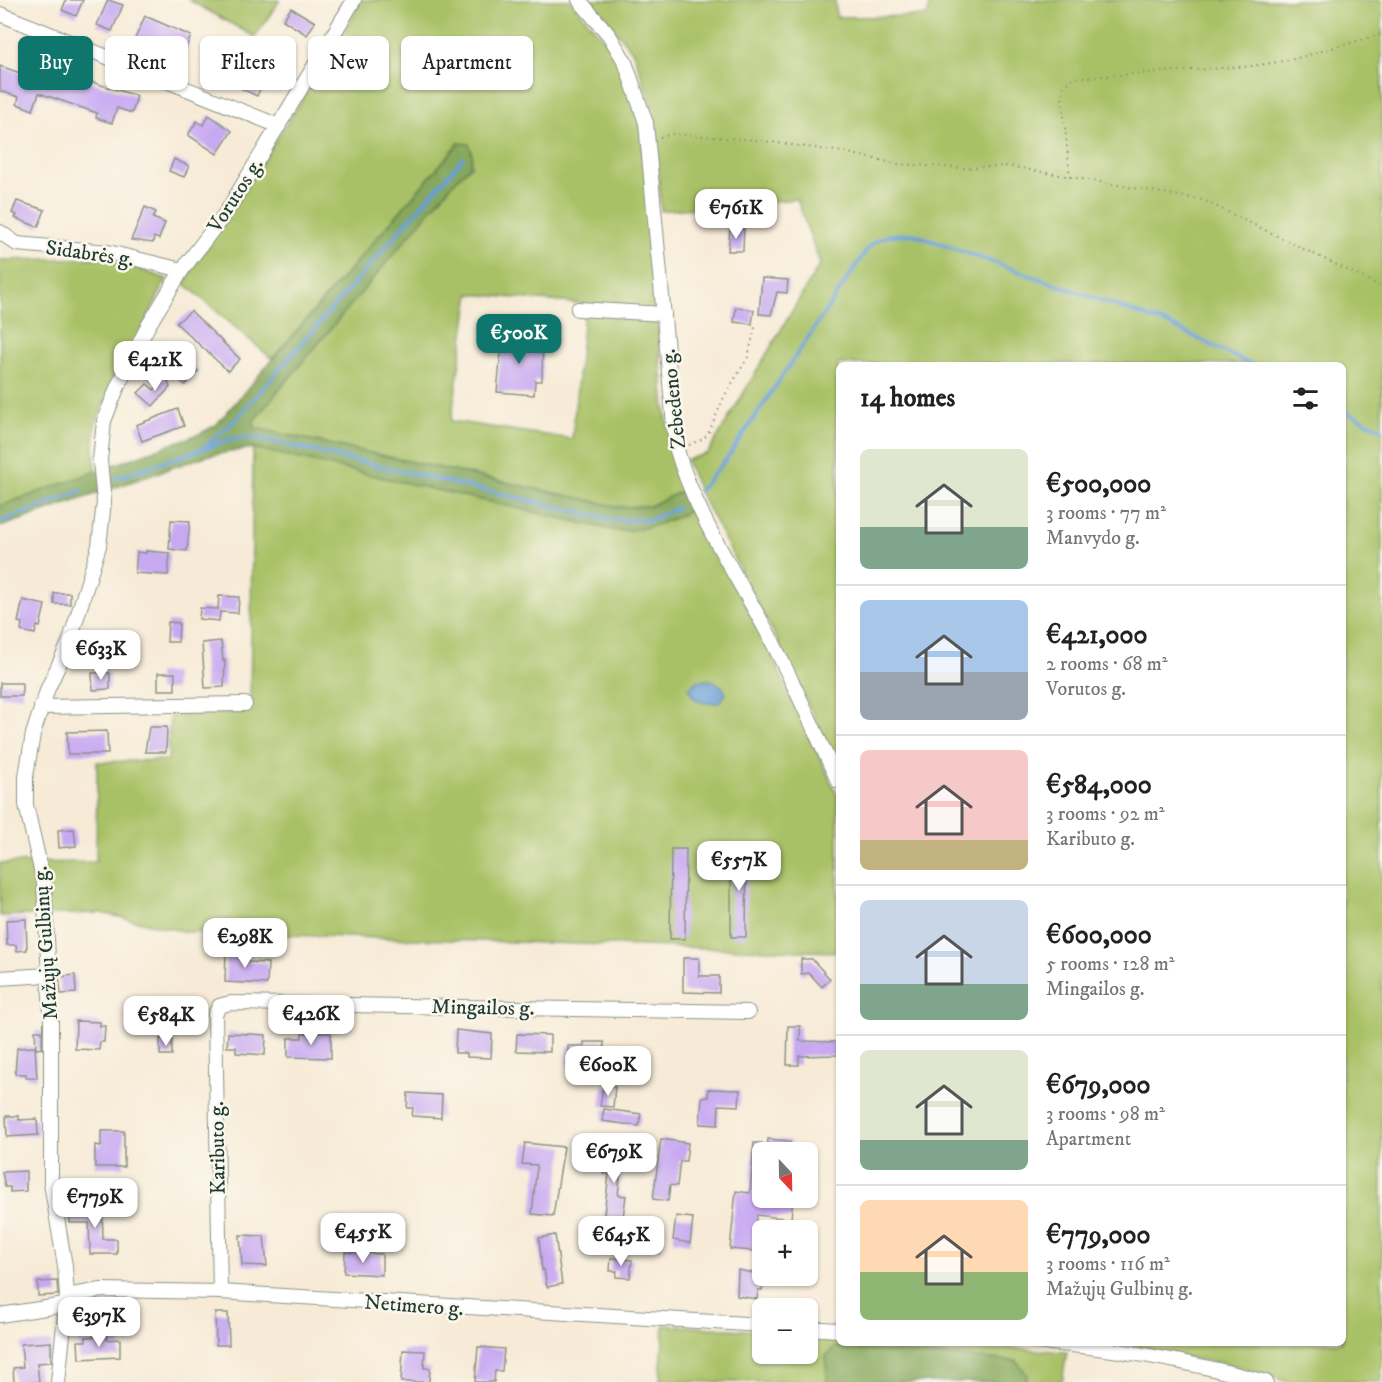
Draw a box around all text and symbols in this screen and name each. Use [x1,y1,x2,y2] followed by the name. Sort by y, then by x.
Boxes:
[18,36,93,90] chip: Buy
[105,36,188,90] chip: Rent
[200,36,296,90] chip: Filters
[308,36,389,90] chip: New
[401,36,533,90] chip: Apartment
[202,153,270,239] street label: Vorutos g.
[694,189,778,240] pin: €761K
[709,196,763,221] text: €761K
[44,235,136,273] street label: Sidabrės g.
[477,314,561,365] pin: €500K
[490,321,548,346] text: €500K
[113,341,197,392] pin: €421K
[656,347,692,450] street label: Zebedeno g.
[128,348,182,373] text: €421K
[860,382,955,415] text: 14 homes
[1289,382,1322,415] icon: filters
[1046,468,1151,501] text: €500,000
[908,473,980,545] icon: home
[1046,501,1166,526] text: 3 rooms · 77 m²
[1046,526,1140,551] text: Manvydo g.
[1046,619,1148,652] text: €421,000
[908,624,980,696] icon: home
[59,630,143,681] pin: €633K
[75,637,127,662] text: €633K
[1046,652,1168,677] text: 2 rooms · 68 m²
[1046,677,1126,702] text: Vorutos g.
[1046,769,1152,802] text: €584,000
[908,774,980,846] icon: home
[1046,802,1165,827] text: 3 rooms · 92 m²
[1046,827,1135,852] text: Kaributo g.
[697,841,781,892] pin: €557K
[711,848,767,873] text: €557K
[28,865,64,1021] street label: Mažųjų Gulbinų g.
[203,918,287,969] pin: €298K
[1046,919,1152,952] text: €600,000
[908,924,980,996] icon: home
[217,925,273,950] text: €298K
[1046,952,1175,977] text: 5 rooms · 128 m²
[1046,977,1144,1002] text: Mingailos g.
[431,994,535,1022] street label: Mingailos g.
[269,995,353,1046] pin: €426K
[124,996,208,1047] pin: €584K
[282,1002,340,1027] text: €426K
[137,1003,195,1028] text: €584K
[566,1046,650,1097] pin: €600K
[579,1053,637,1078] text: €600K
[1046,1069,1150,1102] text: €679,000
[908,1074,980,1146] icon: home
[204,1101,232,1195] street label: Kaributo g.
[1046,1102,1165,1127] text: 3 rooms · 98 m²
[1046,1127,1131,1152] text: Apartment
[572,1133,656,1184] pin: €679K
[586,1140,642,1165] text: €679K
[752,1142,818,1208] north arrow
[752,1142,818,1364] map controls
[53,1178,137,1229] pin: €779K
[67,1185,123,1210] text: €779K
[321,1213,405,1264] pin: €455K
[579,1216,663,1267] pin: €645K
[1046,1219,1151,1252] text: €779,000
[334,1220,392,1245] text: €455K
[752,1220,818,1286] button: +
[592,1223,650,1248] text: €645K
[908,1224,980,1296] icon: home
[1046,1252,1170,1277] text: 3 rooms · 116 m²
[1046,1277,1193,1302] text: Mažųjų Gulbinų g.
[363,1290,465,1322] street label: Netimero g.
[57,1297,141,1348] pin: €397K
[752,1298,818,1364] button: −
[72,1304,126,1329] text: €397K

